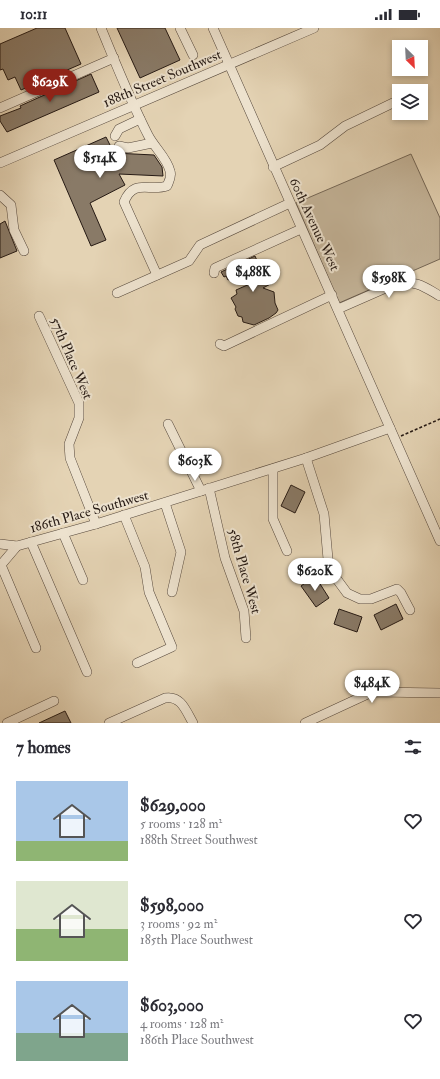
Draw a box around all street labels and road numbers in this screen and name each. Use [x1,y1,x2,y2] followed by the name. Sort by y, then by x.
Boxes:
[101,46,224,111] street label: 188th Street Southwest
[286,175,344,274] street label: 60th Avenue West
[47,315,97,402] street label: 57th Place West
[28,486,151,537] street label: 186th Place Southwest
[224,527,265,616] street label: 58th Place West

